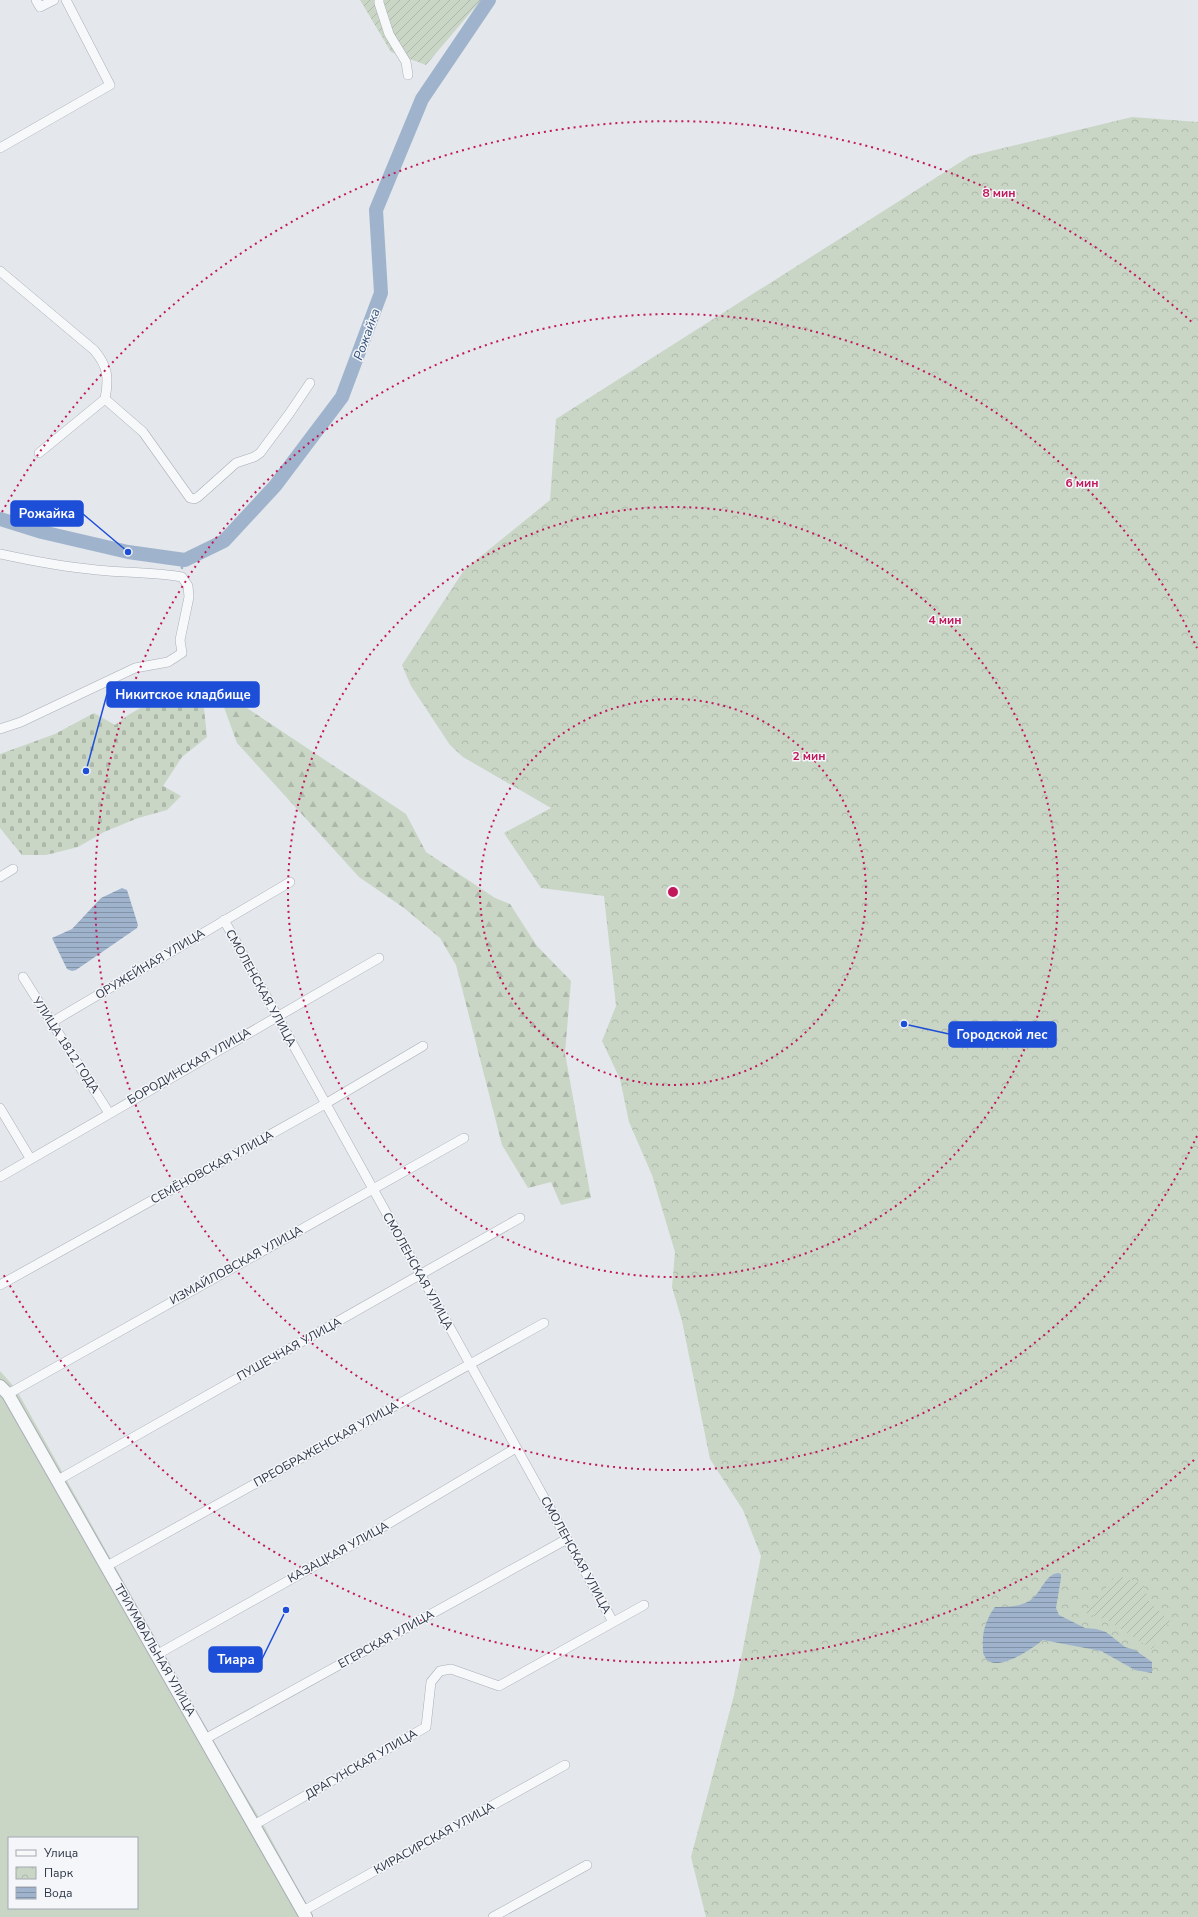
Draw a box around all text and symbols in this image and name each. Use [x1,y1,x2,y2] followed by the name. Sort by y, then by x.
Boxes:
[982,185,1016,201] text: 8 мин
[349,306,385,363] water label: Рожайка
[1065,475,1099,491] text: 6 мин
[11,501,83,526] callout: Рожайка
[19,505,75,523] text: Рожайка
[928,612,962,628] text: 4 мин
[107,682,259,707] callout: Никитское кладбище
[115,686,251,704] text: Никитское кладбище
[792,748,826,764] text: 2 мин
[666,885,680,899] centre of rings
[92,925,208,1003] street label: ОРУЖЕЙНАЯ УЛИЦА
[222,927,300,1050] street label: СМОЛЕНСКАЯ УЛИЦА
[28,993,103,1097] street label: УЛИЦА 1812 ГОДА
[949,1022,1056,1047] callout: Городской лес
[124,1024,254,1108] street label: БОРОДИНСКАЯ УЛИЦА
[957,1026,1048,1044] text: Городской лес
[148,1126,276,1207] street label: СЕМЁНОВСКАЯ УЛИЦА
[379,1210,457,1333] street label: СМОЛЕНСКАЯ УЛИЦА
[167,1222,306,1308] street label: ИЗМАЙЛОВСКАЯ УЛИЦА
[234,1313,344,1384] street label: ПУШЕЧНАЯ УЛИЦА
[251,1397,401,1491] street label: ПРЕОБРАЖЕНСКАЯ УЛИЦА
[537,1494,615,1617] street label: СМОЛЕНСКАЯ УЛИЦА
[285,1517,392,1586] street label: КАЗАЦКАЯ УЛИЦА
[111,1581,200,1719] street label: ТРИУМФАЛЬНАЯ УЛИЦА
[335,1606,437,1672] street label: ЕГЕРСКАЯ УЛИЦА
[209,1647,262,1672] callout: Тиара
[217,1651,255,1669] text: Тиара
[302,1725,420,1803] street label: ДРАГУНСКАЯ УЛИЦА
[371,1798,497,1878] street label: КИРАСИРСКАЯ УЛИЦА
[8,1837,138,1909] legend
[43,1845,78,1861] text: Улица
[44,1865,74,1881] text: Парк
[44,1885,72,1901] text: Вода

